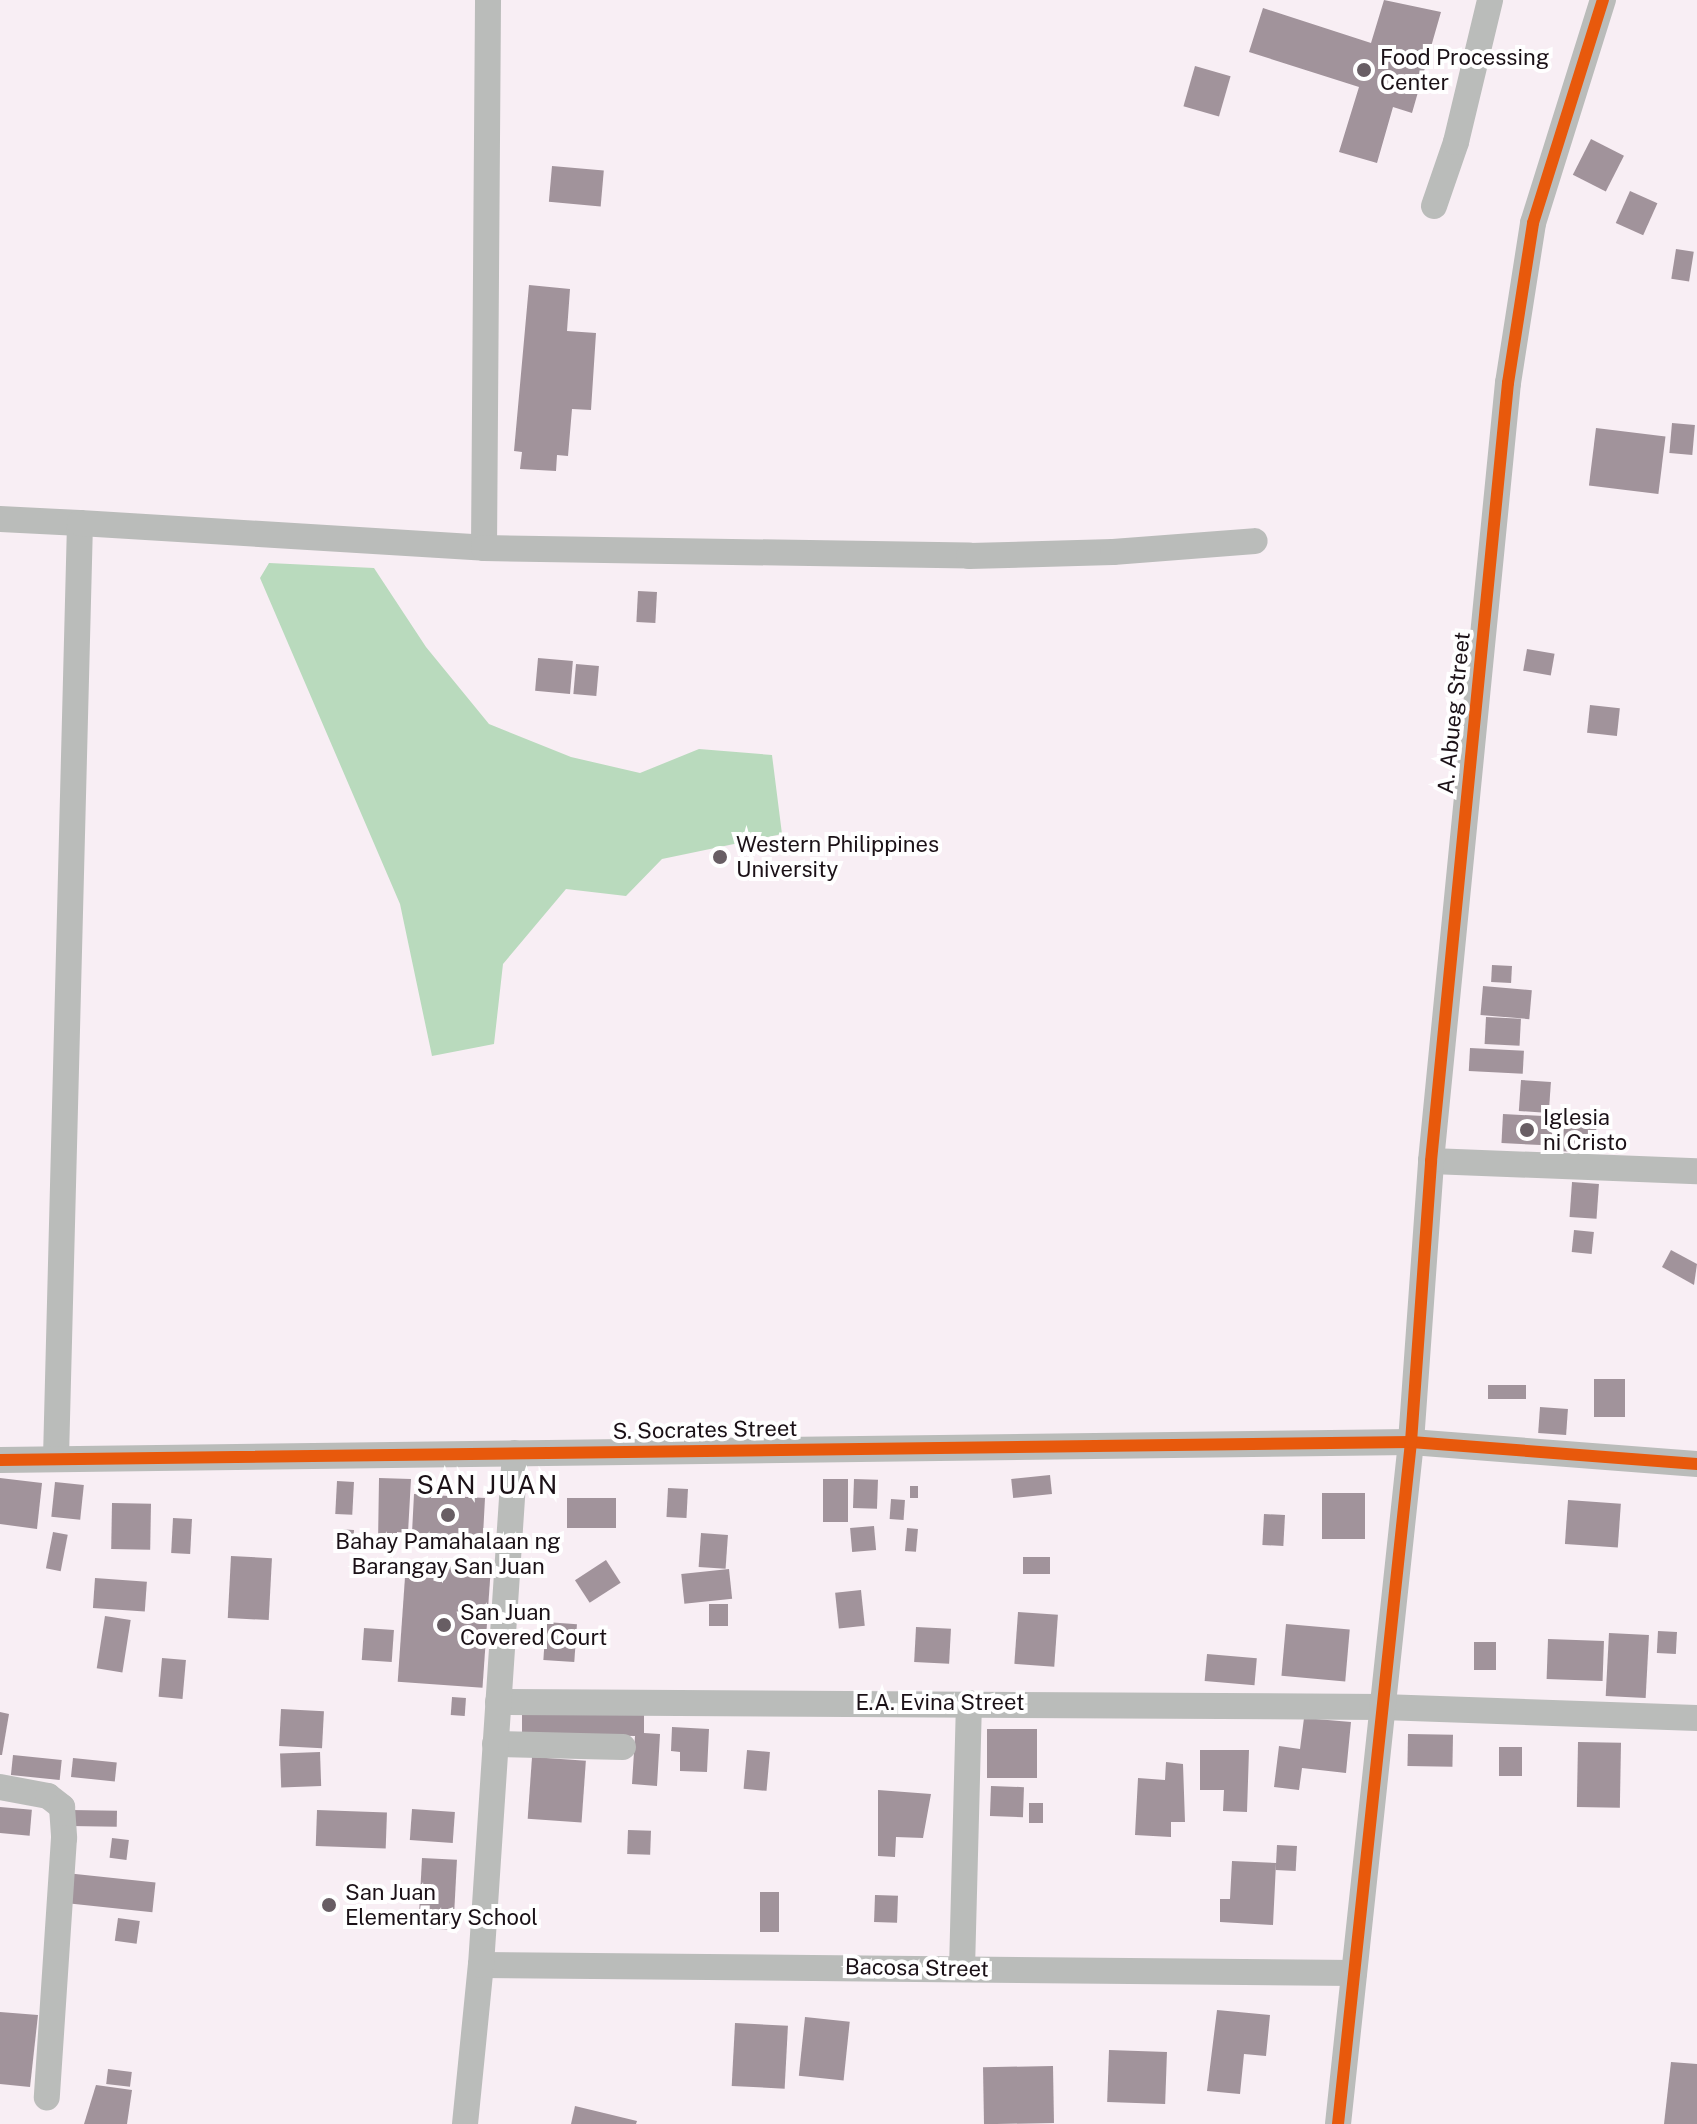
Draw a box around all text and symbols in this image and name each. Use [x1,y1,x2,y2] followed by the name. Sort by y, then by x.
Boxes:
[1380,44,1549,96] place label: Food Processing Center
[1355,61,1373,79] marker: Food Processing Center
[1432,630,1476,796] street label: A. Abueg Street
[736,831,939,882] place label: Western Philippines University
[711,848,729,866] marker: Western Philippines University
[1543,1104,1627,1156] place label: Iglesia ni Cristo
[1518,1121,1536,1139] marker: Iglesia ni Cristo
[612,1415,798,1445] street label: S. Socrates Street
[417,1469,559,1501] district label: SAN JUAN
[439,1506,457,1524] marker: Bahay Pamahalaan ng Barangay San Juan
[335,1528,561,1580] place label: Bahay Pamahalaan ng Barangay San Juan
[460,1599,607,1650] place label: San Juan Covered Court
[435,1616,453,1634] marker: San Juan Covered Court
[855,1690,1025,1716] street label: E.A. Evina Street
[345,1879,538,1930] place label: San Juan Elementary School
[320,1896,338,1914] marker: San Juan Elementary School
[845,1954,989,1982] street label: Bacosa Street

